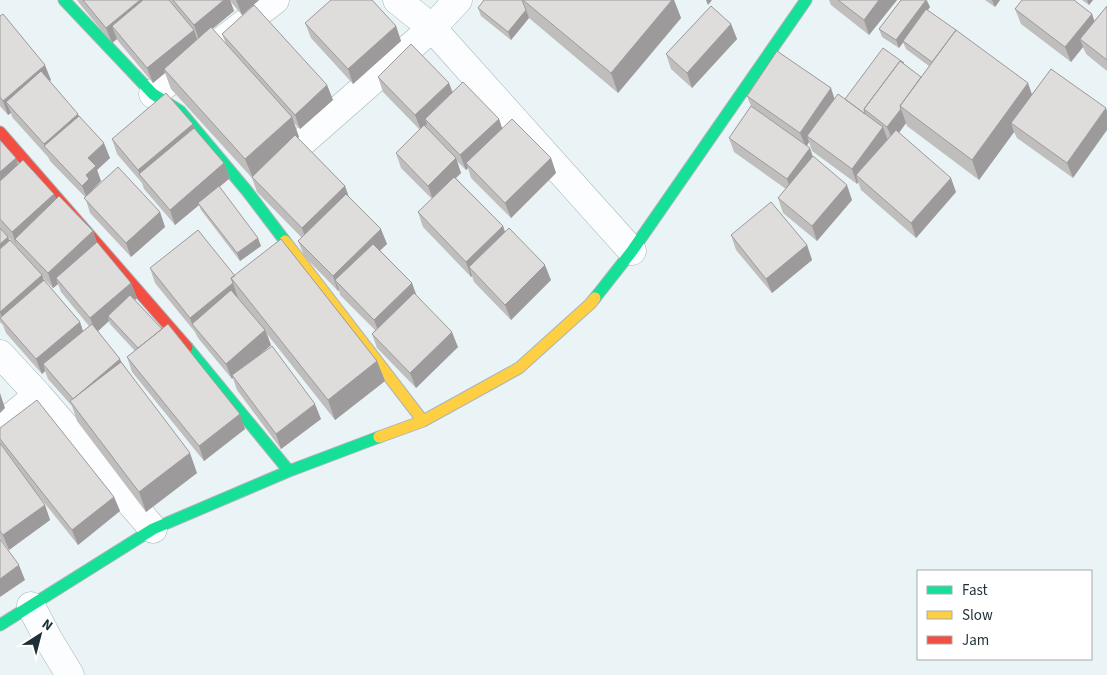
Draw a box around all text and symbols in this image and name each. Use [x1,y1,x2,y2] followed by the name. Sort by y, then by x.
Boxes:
[917,570,1092,660] legend
[962,580,988,601] text: Fast
[962,605,993,626] text: Slow
[15,610,65,660] north arrow
[37,614,57,636] text: N
[962,630,989,651] text: Jam

